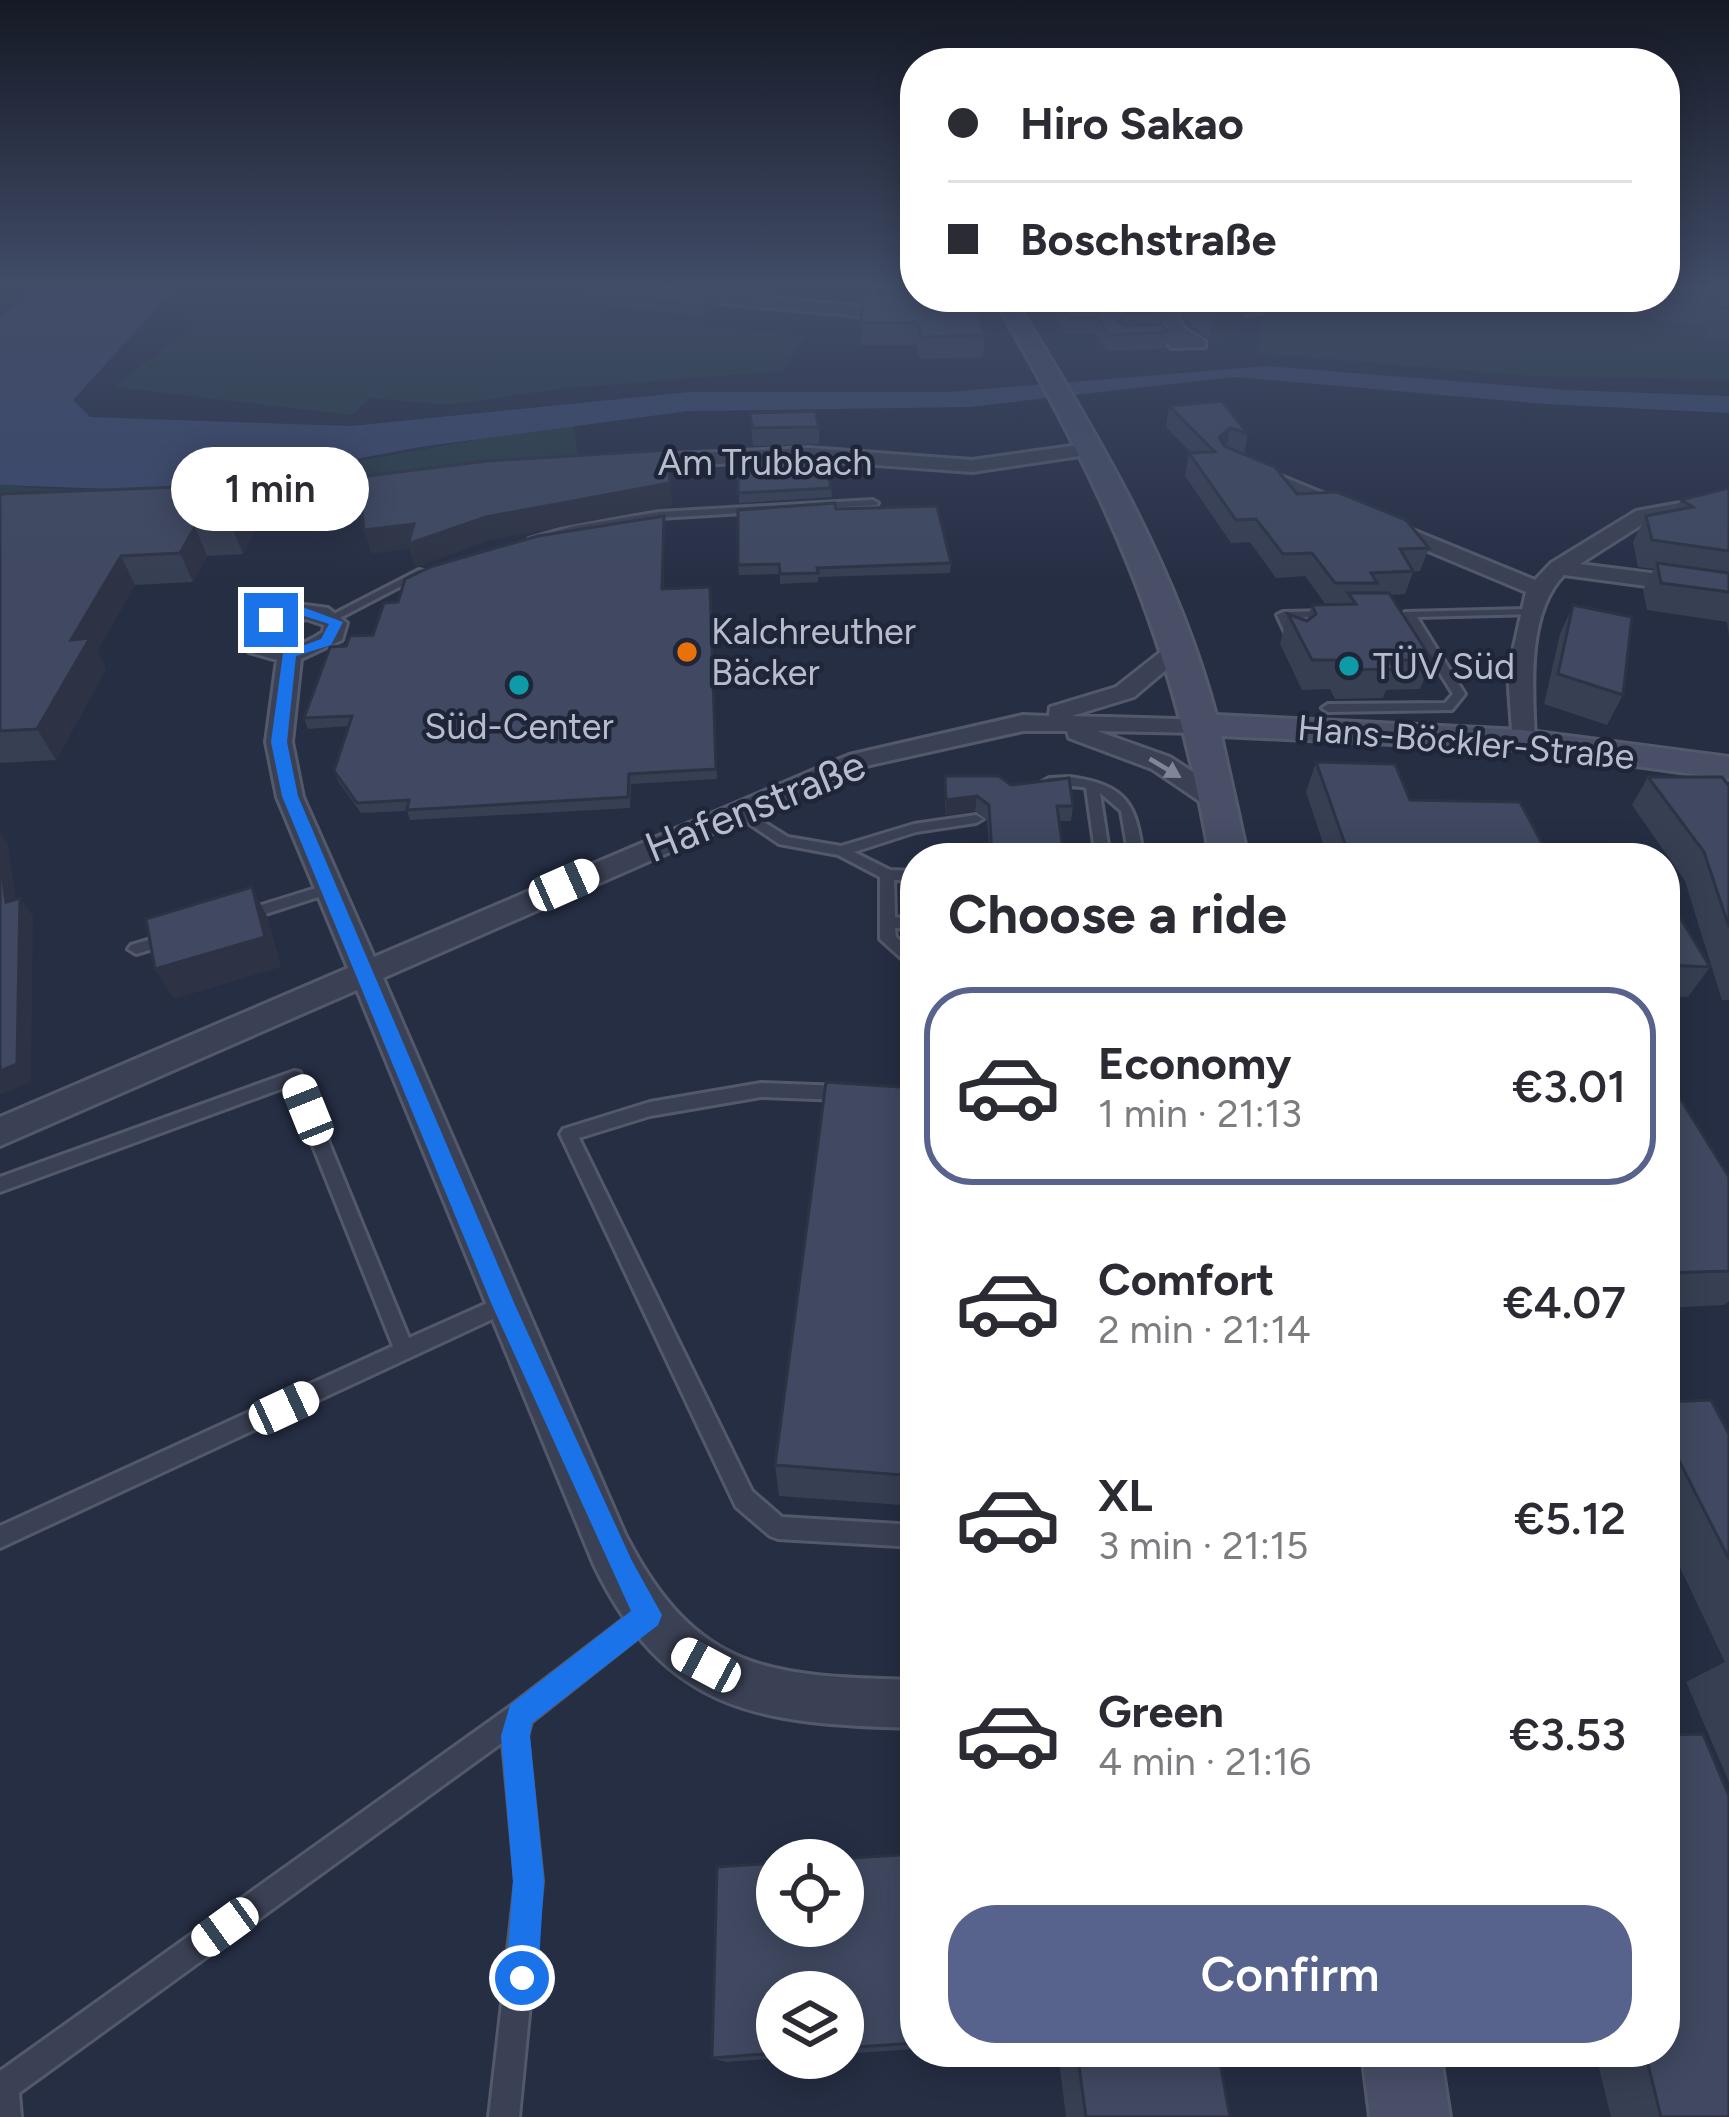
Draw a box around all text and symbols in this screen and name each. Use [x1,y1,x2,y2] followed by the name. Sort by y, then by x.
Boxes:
[1020,96,1244,150] text: Hiro Sakao
[1020,212,1276,266] text: Boschstraße
[658,441,872,484] street label: Am Trubbach
[172,446,370,530] callout: 1 min
[224,465,316,512] text: 1 min
[244,593,298,647] route end
[711,610,916,694] place label: Kalchreuther Bäcker
[674,639,700,665] marker: Kalchreuther Bäcker
[1373,645,1515,688] place label: TÜV Süd
[1336,653,1362,679] marker: TÜV Süd
[506,672,532,698] marker: Süd-Center
[424,705,614,748] place label: Süd-Center
[1296,706,1636,778] street label: Hans-Böckler-Straße
[638,739,872,873] street label: Hafenstraße
[1148,756,1182,777] one-way arrow
[524,854,604,916] car
[948,882,1287,947] text: Choose a ride
[954,1032,1062,1140] icon: car
[1098,1036,1291,1090] text: Economy
[1512,1059,1626,1113] text: €3.01
[278,1070,338,1150] car
[1098,1090,1302,1137] text: 1 min · 21:13
[954,1248,1062,1356] icon: car
[1098,1252,1274,1306] text: Comfort
[1503,1275,1626,1329] text: €4.07
[1098,1306,1311,1353] text: 2 min · 21:14
[244,1376,324,1440] car
[954,1464,1062,1572] icon: car
[1098,1468,1153,1522] text: XL
[1514,1491,1626,1545] text: €5.12
[1098,1522,1308,1569] text: 3 min · 21:15
[666,1632,746,1698] car
[954,1680,1062,1788] icon: car
[1098,1684,1224,1738] text: Green
[1509,1707,1626,1761] text: €3.53
[1098,1738,1311,1785] text: 4 min · 21:16
[756,1839,864,2079] map controls
[756,1839,864,1947] button: locate
[185,1891,265,1963] car
[948,1905,1632,2043] button: Confirm
[495,1951,549,2005] route start
[756,1971,864,2079] button: layers

